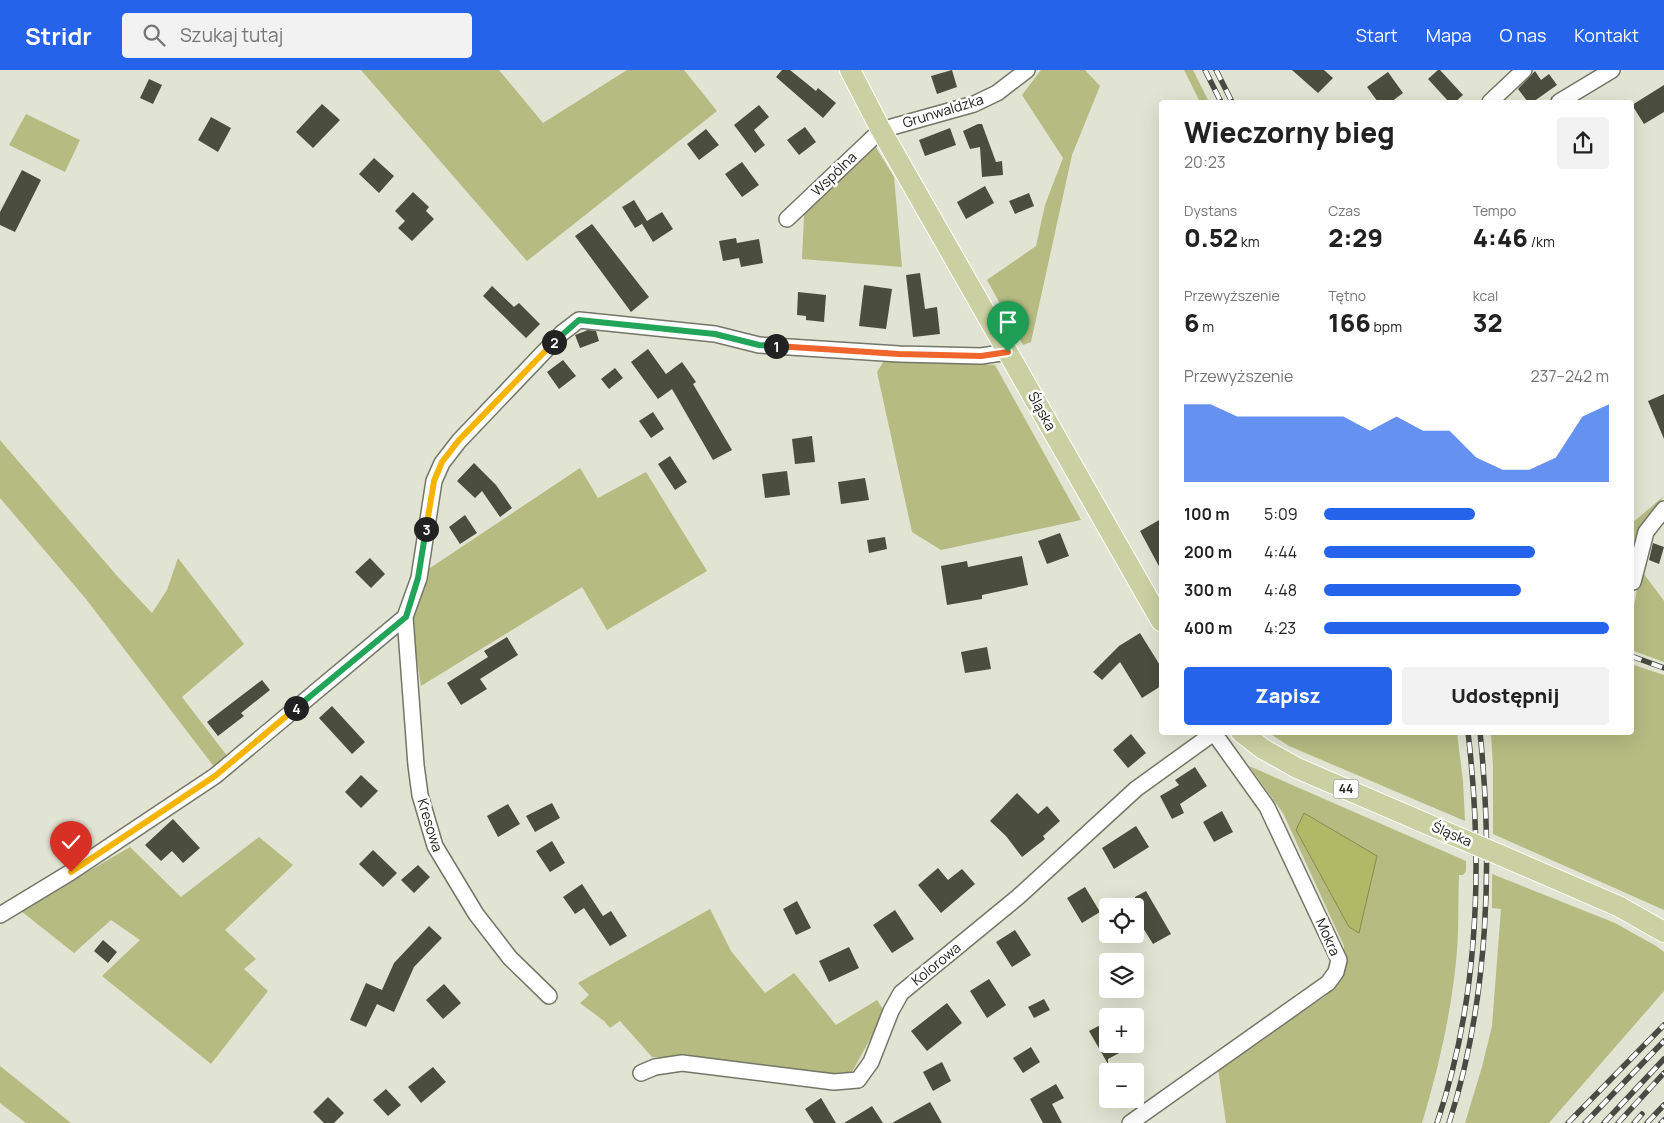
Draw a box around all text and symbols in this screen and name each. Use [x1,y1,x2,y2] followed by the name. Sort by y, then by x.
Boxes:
[122,13,472,58] search box
[25,19,92,52] text: Stridr
[140,21,168,49] icon: search
[180,22,283,48] text: Szukaj tutaj
[1356,23,1398,47] text: Start
[1426,23,1472,47] text: Mapa
[1500,23,1546,47] text: O nas
[1574,23,1639,47] text: Kontakt
[900,89,985,132] street label: Grunwaldzka
[1184,113,1395,151] text: Wieczorny bieg
[1557,117,1609,169] button: share
[807,147,860,200] street label: Wspólna
[1184,151,1226,173] text: 20:23
[1184,201,1237,220] text: Dystans
[1328,201,1360,220] text: Czas
[1473,201,1516,220] text: Tempo
[1184,220,1238,255] text: 0.52
[1328,220,1383,255] text: 2:29
[1473,220,1528,255] text: 4:46
[1238,232,1260,251] text: km
[1528,232,1555,251] text: /km
[1184,286,1280,305] text: Przewyższenie
[1328,286,1366,305] text: Tętno
[1473,286,1498,305] text: kcal
[987,301,1029,352] pin
[1184,305,1200,340] text: 6
[1328,305,1371,340] text: 166
[1473,305,1503,340] text: 32
[994,308,1022,336] icon: arrive
[1200,317,1214,336] text: m
[1371,317,1402,336] text: bpm
[542,330,566,354] pin: 2
[550,333,559,352] text: 2
[764,334,788,358] pin: 1
[773,337,780,356] text: 1
[1184,365,1293,387] text: Przewyższenie
[1530,365,1609,387] text: 237–242 m
[1024,388,1061,434] street label: Śląska
[1184,503,1230,525] text: 100 m
[1264,503,1298,525] text: 5:09
[414,516,438,542] pin: 3
[422,520,431,539] text: 3
[1184,541,1232,563] text: 200 m
[1264,541,1297,563] text: 4:44
[1184,579,1232,601] text: 300 m
[1264,579,1297,601] text: 4:48
[1184,617,1232,639] text: 400 m
[1264,617,1296,639] text: 4:23
[1184,667,1392,725] button: Zapisz
[1402,667,1609,725] button: Udostępnij
[284,696,308,720] pin: 4
[292,699,301,718] text: 4
[1334,780,1358,799] road number: 44
[413,796,448,854] street label: Kresowa
[1429,817,1475,850] street label: Śląska
[50,821,92,872] pin
[57,828,85,856] icon: check
[1099,898,1144,1108] map controls
[1099,898,1144,943] button: locate
[1312,915,1345,959] street label: Mokra
[907,938,964,989] street label: Kolorowa
[1099,953,1144,998] button: layers
[1099,1008,1144,1053] button: +
[1099,1063,1144,1108] button: −

